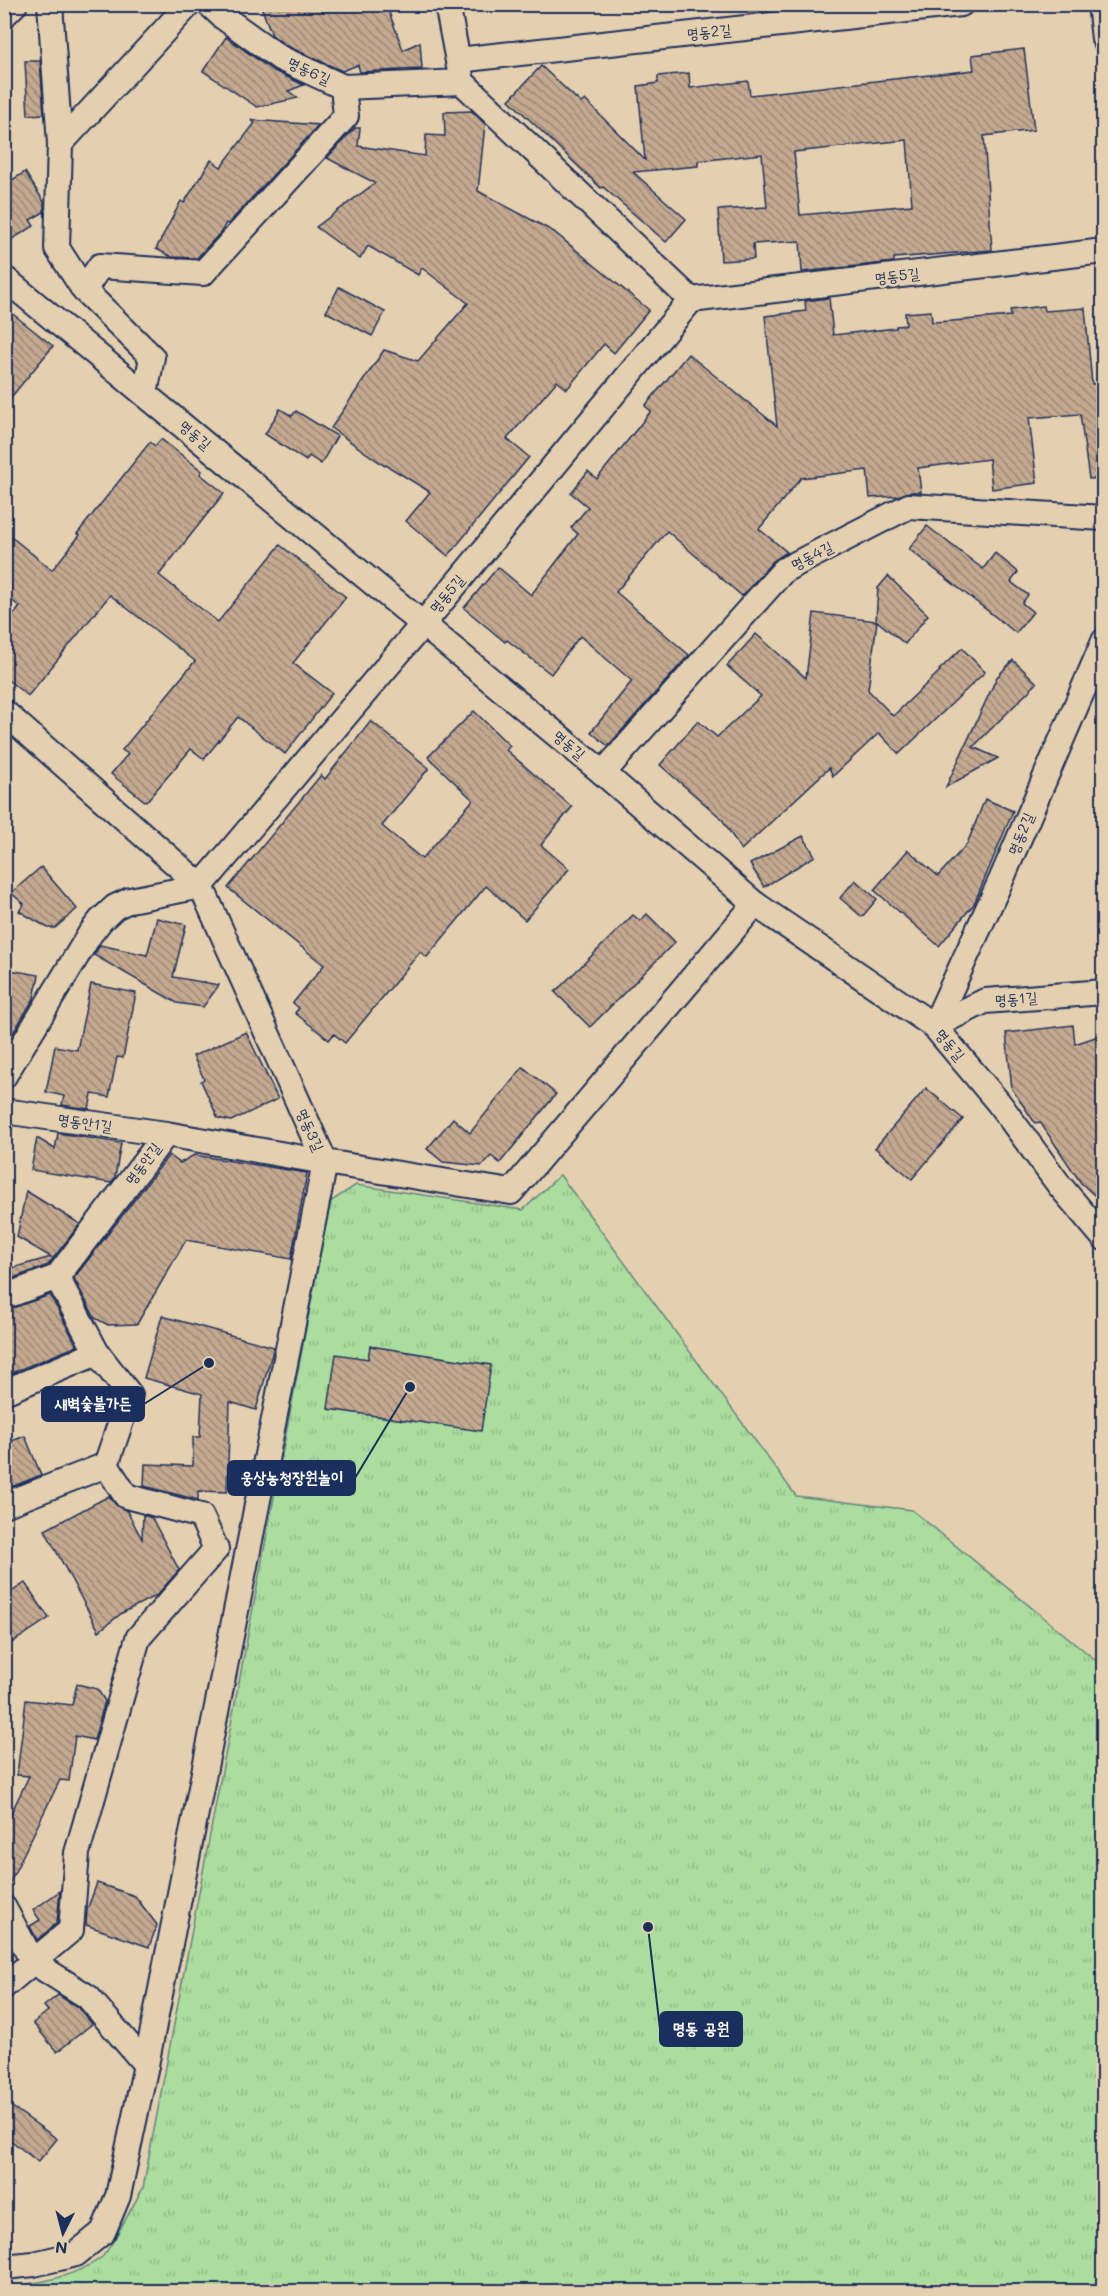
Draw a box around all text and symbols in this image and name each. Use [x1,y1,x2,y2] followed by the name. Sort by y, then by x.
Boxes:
[686,19,732,43] street label: 명동2길
[285,51,334,89] street label: 명동6길
[873,262,920,288] street label: 명동5길
[175,415,216,454] street label: 명동길
[787,536,836,574] street label: 명동4길
[424,570,468,617] street label: 명동5길
[549,725,590,764] street label: 명동길
[1002,809,1038,858] street label: 명동2길
[994,987,1038,1009] street label: 명동1길
[931,1024,970,1065] street label: 명동길
[293,1105,329,1154] street label: 명동3길
[57,1108,114,1136] street label: 명동안1길
[120,1138,165,1189] street label: 명동안길
[42,1387,144,1421] callout: 새벽숯불가든
[53,1392,132,1413] text: 새벽숯불가든
[228,1461,355,1495] callout: 웅상농청장원놀이
[241,1466,344,1487] text: 웅상농청장원놀이
[660,2012,742,2046] callout: 명동 공원
[672,2017,730,2038] text: 명동 공원
[33,2203,93,2263] north arrow
[54,2237,69,2259] text: N

